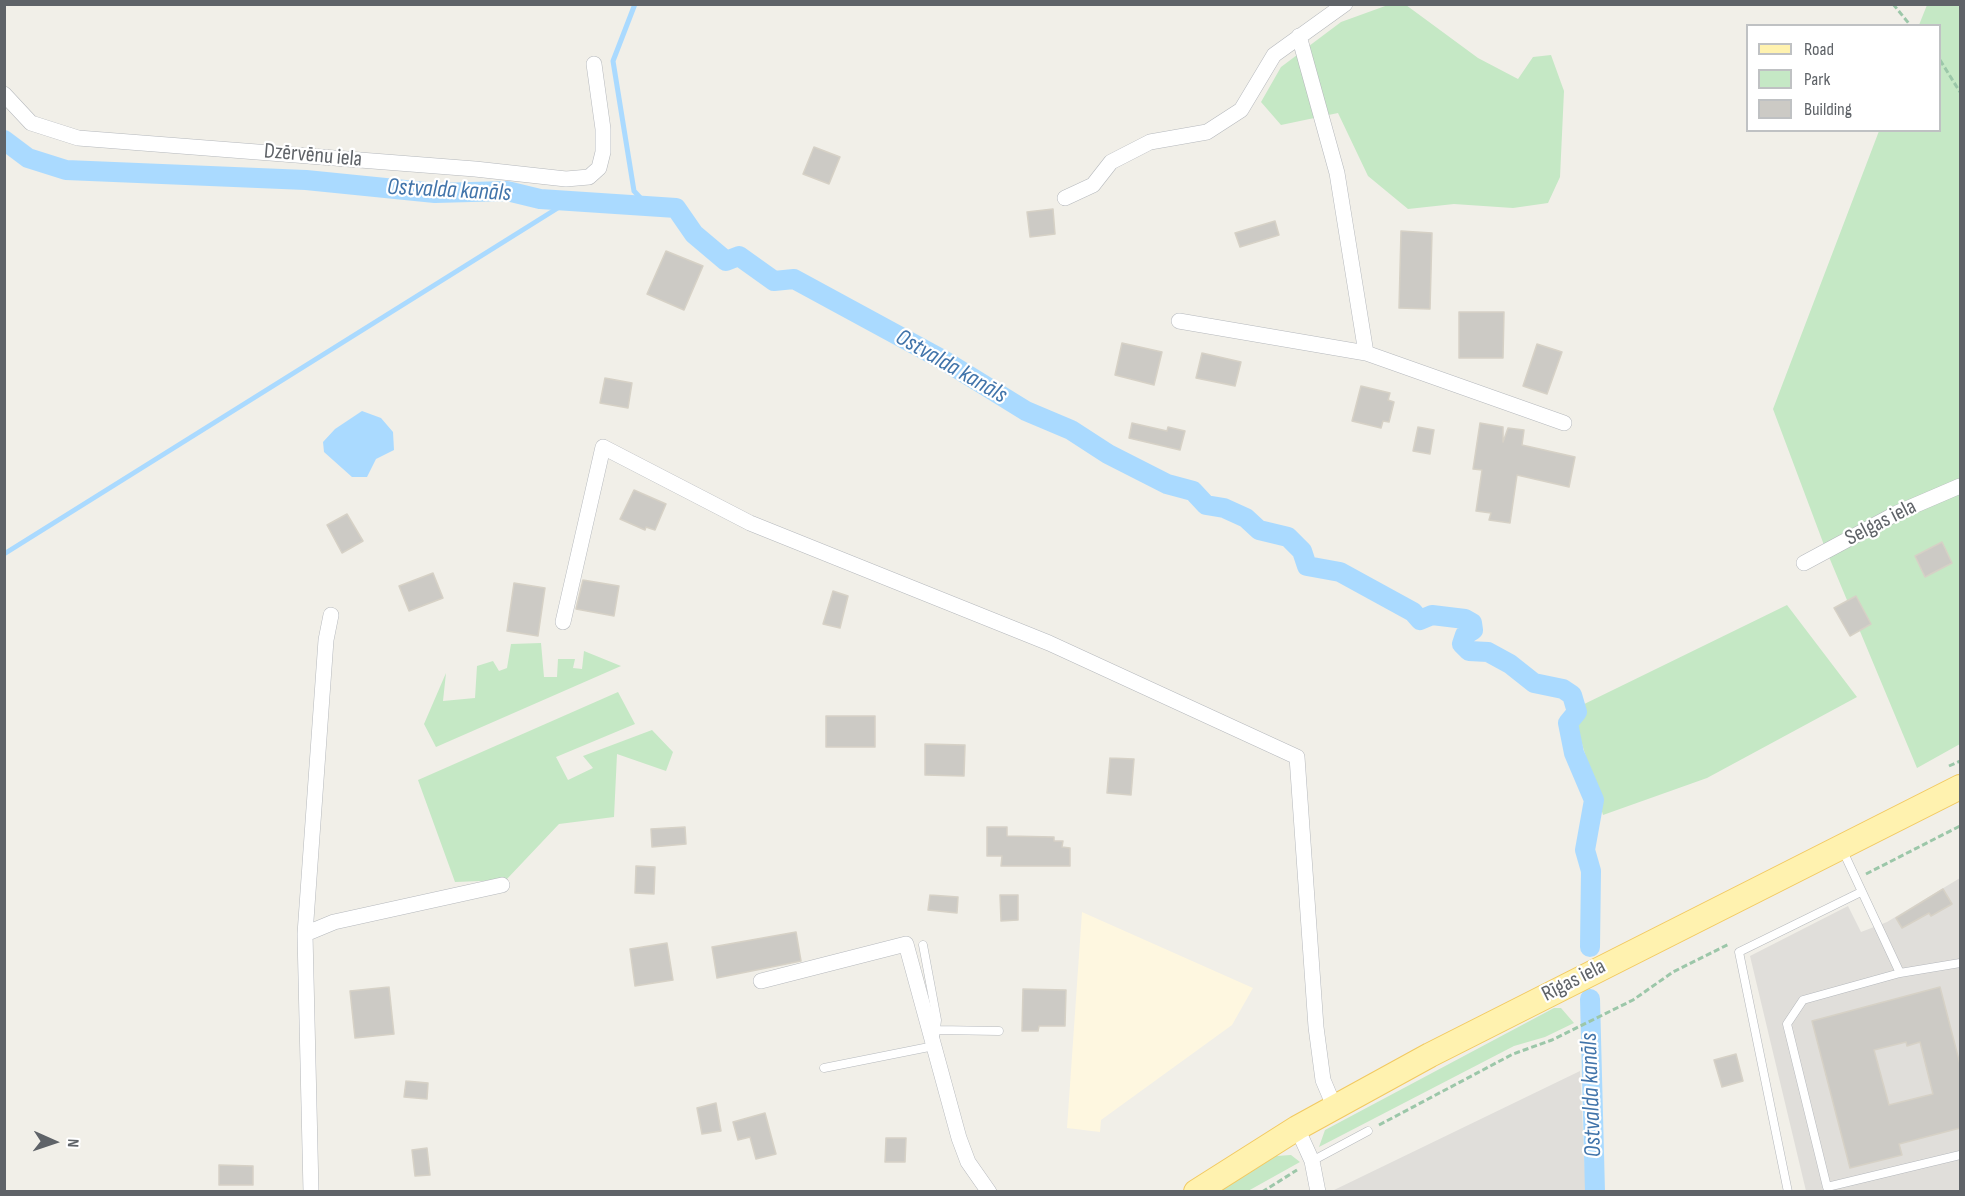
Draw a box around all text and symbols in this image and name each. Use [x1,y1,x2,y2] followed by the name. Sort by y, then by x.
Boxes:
[1746,24,1941,132] legend
[1804,39,1834,60] text: Road
[1804,69,1830,90] text: Park
[1804,99,1852,120] text: Building
[263,139,363,173] street label: Dzērvēnu iela
[386,173,512,209] water label: Ostvalda kanāls
[890,323,1012,411] water label: Ostvalda kanāls
[1841,494,1921,552] street label: Selgas iela
[1538,954,1610,1008] street label: Rīgas iela
[1575,1032,1609,1158] water label: Ostvalda kanāls
[24,1112,84,1172] north arrow
[63,1138,82,1148] text: N

